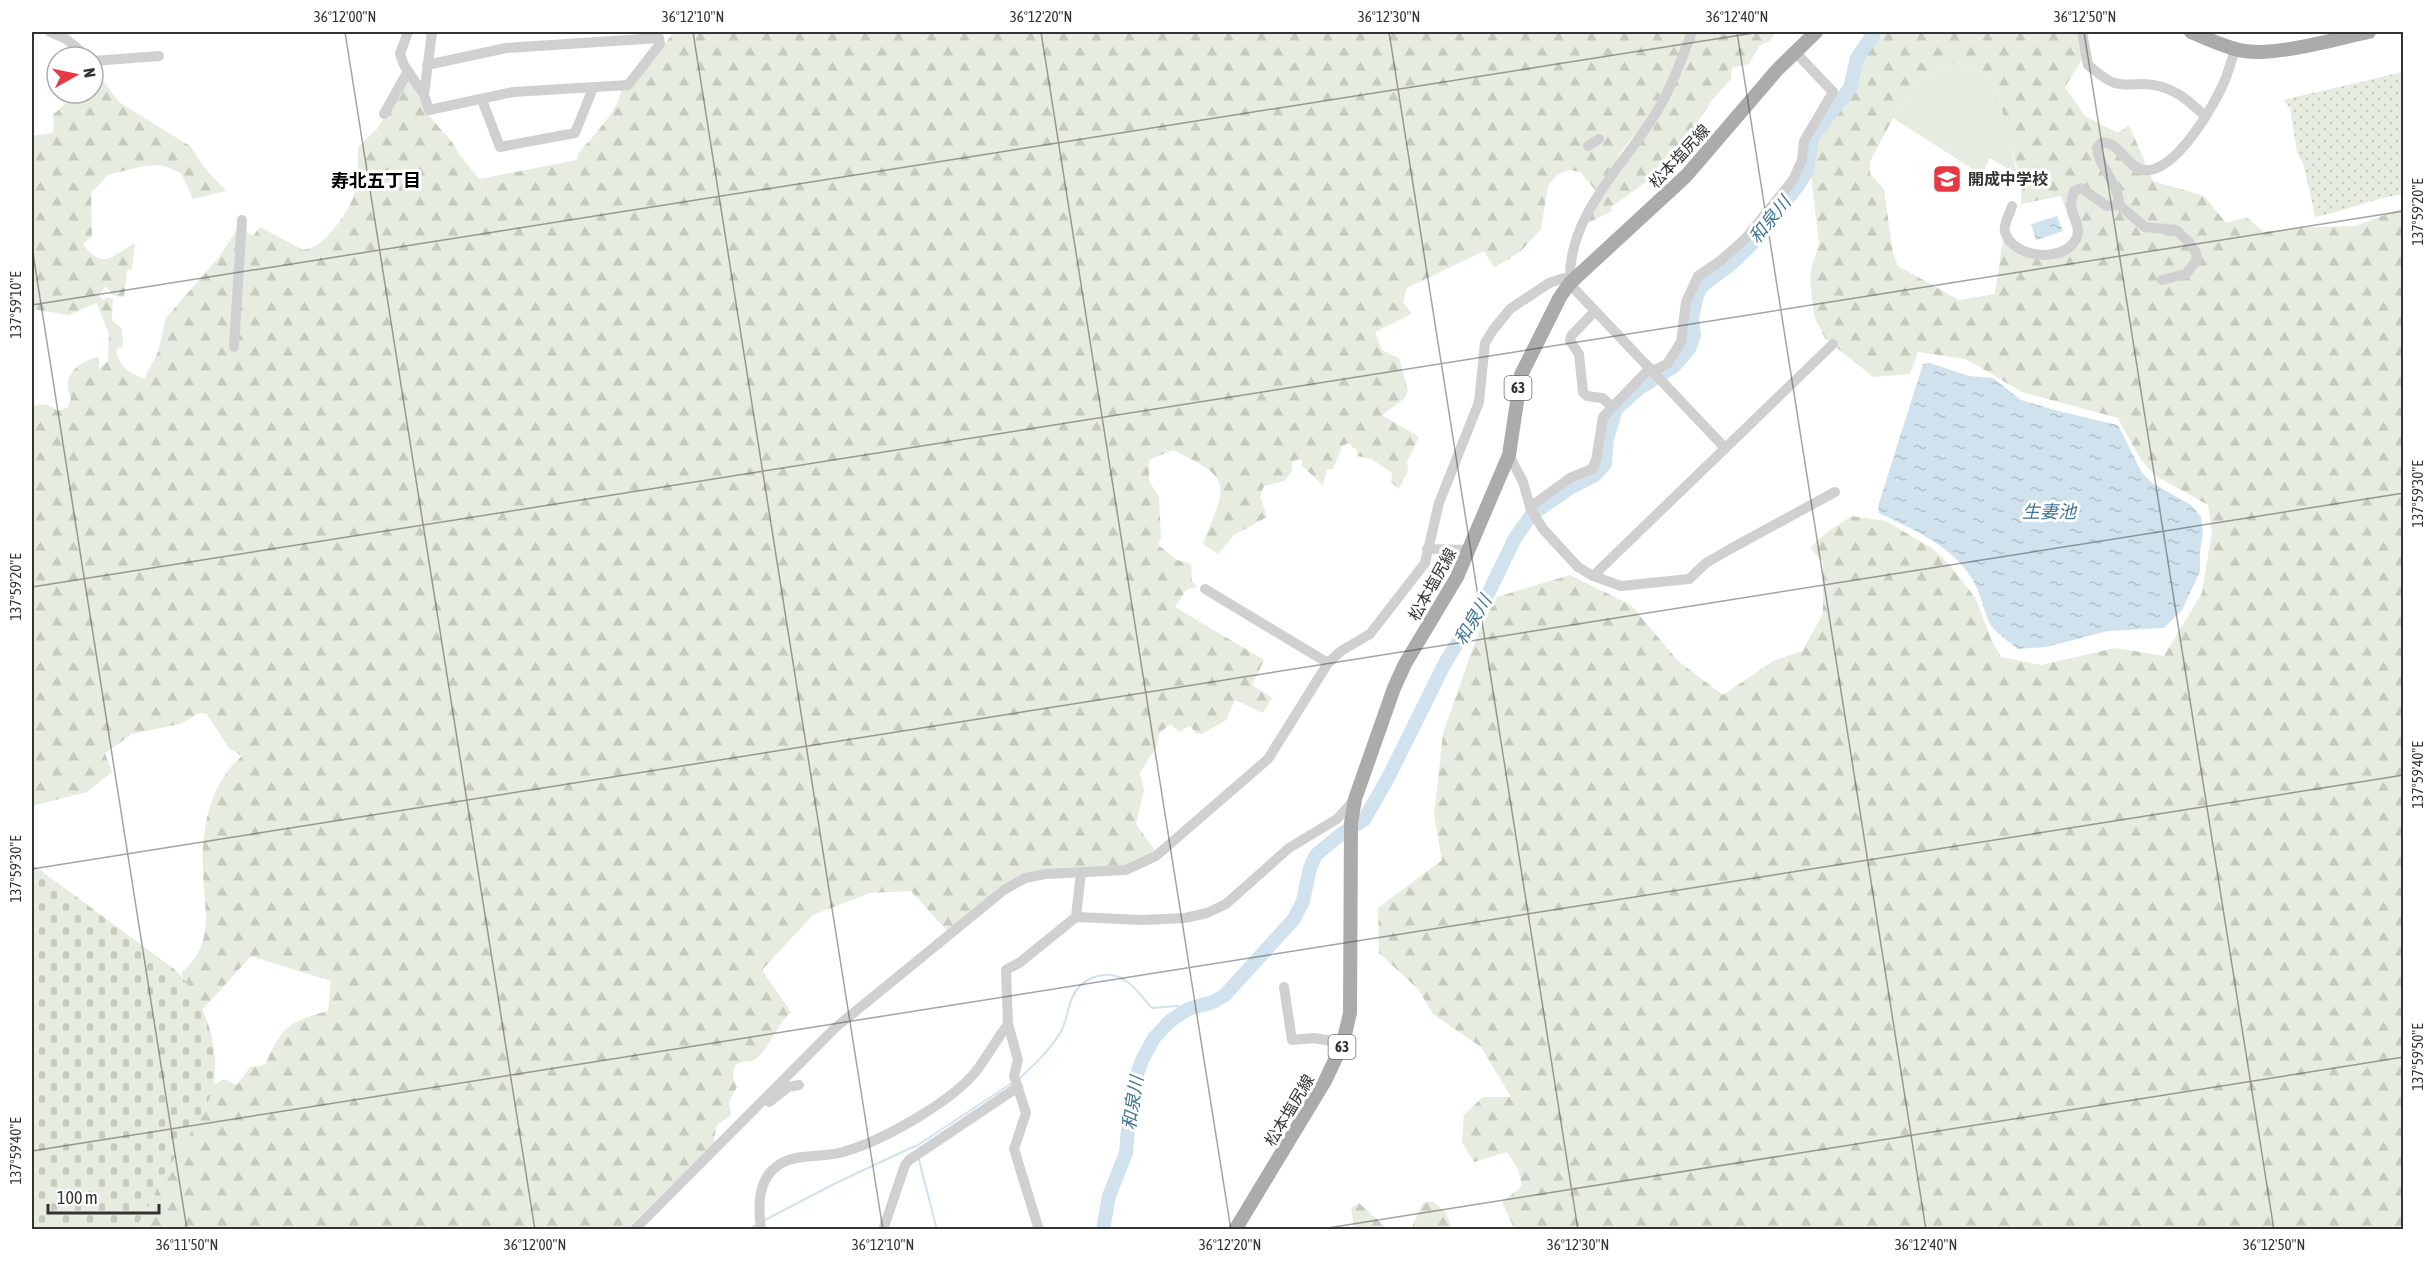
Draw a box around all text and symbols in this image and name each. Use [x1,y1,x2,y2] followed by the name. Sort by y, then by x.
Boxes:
[314,8,376,25] text: 36°12'00"N
[662,8,724,25] text: 36°12'10"N
[1010,8,1072,25] text: 36°12'20"N
[1358,8,1420,25] text: 36°12'30"N
[1706,8,1768,25] text: 36°12'40"N
[2054,8,2116,25] text: 36°12'50"N
[45,45,105,105] north arrow
[80,67,99,79] text: N
[1645,121,1713,191] street label: 松本塩尻線
[1931,163,1963,195] school or university icon: 開成中学校
[331,170,421,191] district label: 寿北五丁目
[1968,170,2048,188] place label: 開成中学校
[2409,178,2426,246] text: 137°59'20"E
[1744,191,1796,247] water label: 和泉川
[7,271,24,339] text: 137°59'10"E
[1504,376,1532,400] road number: 63
[2409,460,2426,528] text: 137°59'30"E
[2022,501,2078,522] water label: 生妻池
[1405,545,1459,623] street label: 松本塩尻線
[7,553,24,621] text: 137°59'20"E
[1450,589,1497,648] water label: 和泉川
[2409,741,2426,809] text: 137°59'40"E
[7,835,24,903] text: 137°59'30"E
[2409,1023,2426,1091] text: 137°59'50"E
[1328,1035,1356,1059] road number: 63
[1261,1071,1317,1149] street label: 松本塩尻線
[1118,1073,1147,1131] water label: 和泉川
[7,1117,24,1185] text: 137°59'40"E
[48,1177,159,1215] scale bar
[57,1187,98,1208] text: 100 m
[156,1236,218,1253] text: 36°11'50"N
[504,1236,566,1253] text: 36°12'00"N
[852,1236,914,1253] text: 36°12'10"N
[1199,1236,1261,1253] text: 36°12'20"N
[1547,1236,1609,1253] text: 36°12'30"N
[1895,1236,1957,1253] text: 36°12'40"N
[2243,1236,2305,1253] text: 36°12'50"N

